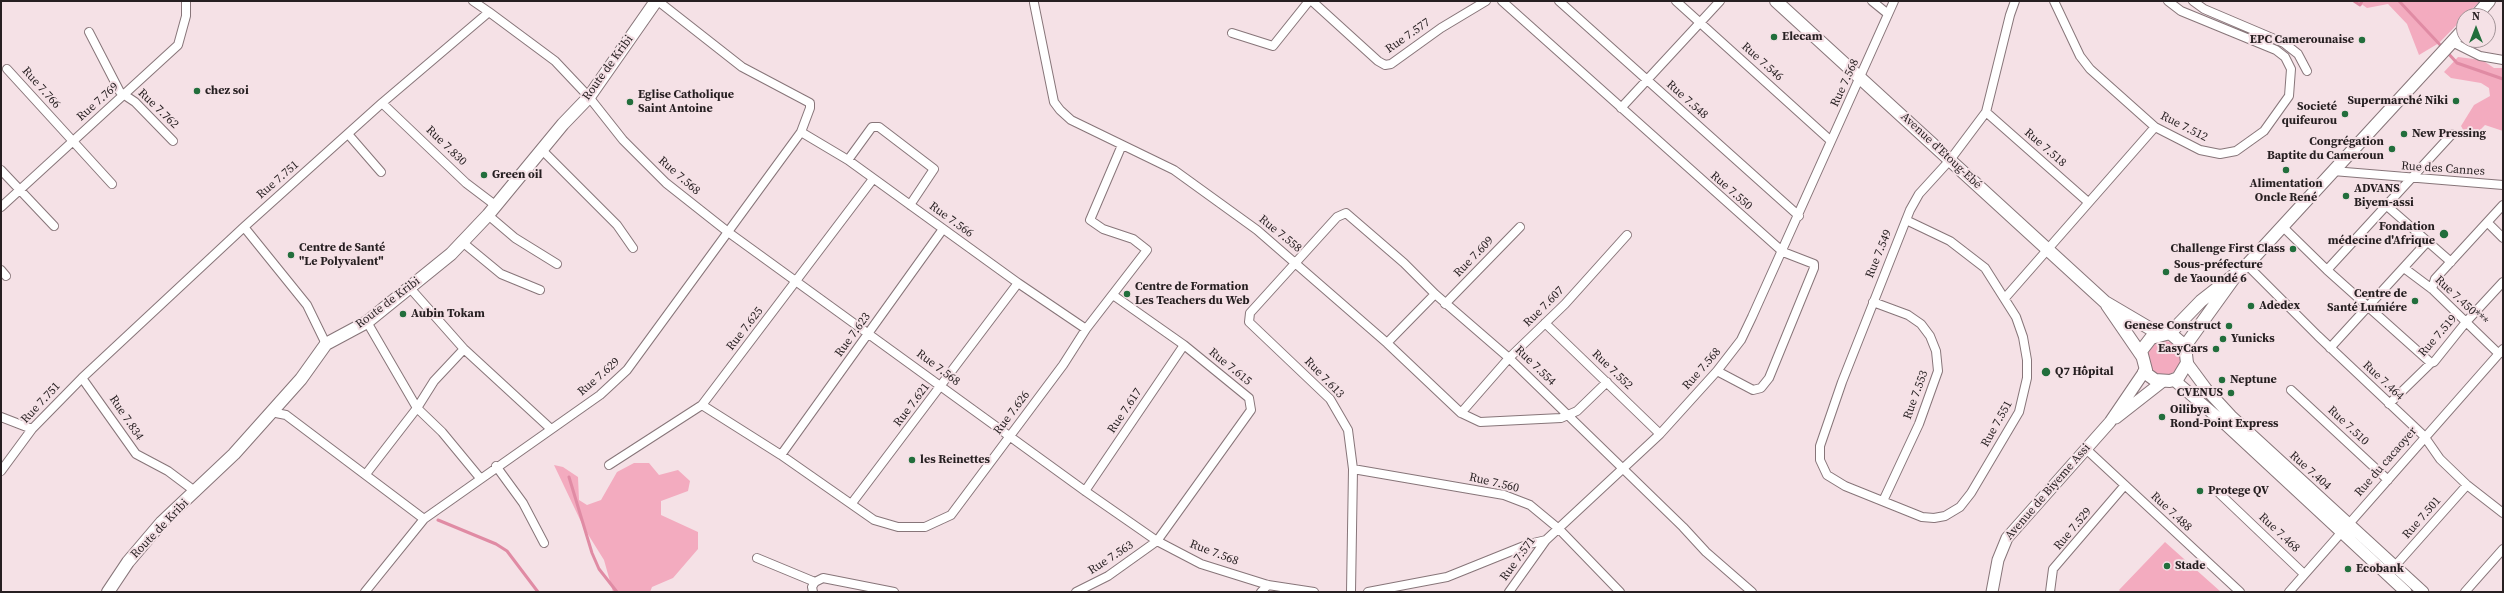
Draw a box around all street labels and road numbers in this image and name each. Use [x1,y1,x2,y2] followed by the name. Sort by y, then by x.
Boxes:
[1383,15,1433,57] street label: Rue 7.577
[580,33,636,103] street label: Route de Kribi
[1738,40,1786,84] street label: Rue 7.546
[1828,57,1862,109] street label: Rue 7.568
[19,64,63,112] street label: Rue 7.766
[1663,78,1711,122] street label: Rue 7.548
[74,80,122,124] street label: Rue 7.769
[135,86,181,132] street label: Rue 7.762
[2158,109,2210,145] street label: Rue 7.512
[1897,110,1985,192] street label: Avenue d'Etoug-Ebé
[423,123,469,169] street label: Rue 7.830
[2021,126,2069,170] street label: Rue 7.518
[655,154,703,198] street label: Rue 7.568
[254,158,302,202] street label: Rue 7.751
[2401,159,2485,179] street label: Rue des Cannes
[1707,169,1755,213] street label: Rue 7.550
[926,199,976,241] street label: Rue 7.566
[1256,212,1304,256] street label: Rue 7.558
[1863,228,1895,280] street label: Rue 7.549
[1451,234,1497,280] street label: Rue 7.609
[2432,273,2490,329] street label: Rue 7.450***
[353,274,423,332] street label: Route de Kribi
[1521,284,1567,330] street label: Rue 7.607
[724,304,766,354] street label: Rue 7.625
[832,310,874,360] street label: Rue 7.623
[2416,312,2460,360] street label: Rue 7.519
[1512,343,1558,389] street label: Rue 7.554
[1206,345,1254,389] street label: Rue 7.615
[1680,345,1724,393] street label: Rue 7.568
[913,347,963,389] street label: Rue 7.568
[1589,347,1635,393] street label: Rue 7.552
[575,355,623,399] street label: Rue 7.629
[1301,355,1347,401] street label: Rue 7.613
[2359,358,2407,404] street label: Rue 7.464
[1901,369,1931,421] street label: Rue 7.553
[18,379,64,427] street label: Rue 7.751
[891,380,933,430] street label: Rue 7.621
[1105,386,1145,436] street label: Rue 7.617
[991,388,1033,438] street label: Rue 7.626
[106,393,146,443] street label: Rue 7.834
[1978,398,2016,450] street label: Rue 7.551
[2324,403,2372,449] street label: Rue 7.510
[2352,424,2420,500] street label: Rue du cacaoyer
[2002,441,2094,543] street label: Avenue de Biyeme Assi
[2286,449,2334,493] street label: Rue 7.404
[1467,470,1521,496] street label: Rue 7.560
[2147,489,2195,535] street label: Rue 7.488
[2400,494,2444,542] street label: Rue 7.501
[128,496,192,562] street label: Route de Kribi
[2051,505,2095,553] street label: Rue 7.529
[2255,510,2303,556] street label: Rue 7.468
[1497,534,1539,584] street label: Rue 7.571
[1188,537,1240,569] street label: Rue 7.568
[1086,538,1136,578] street label: Rue 7.563

